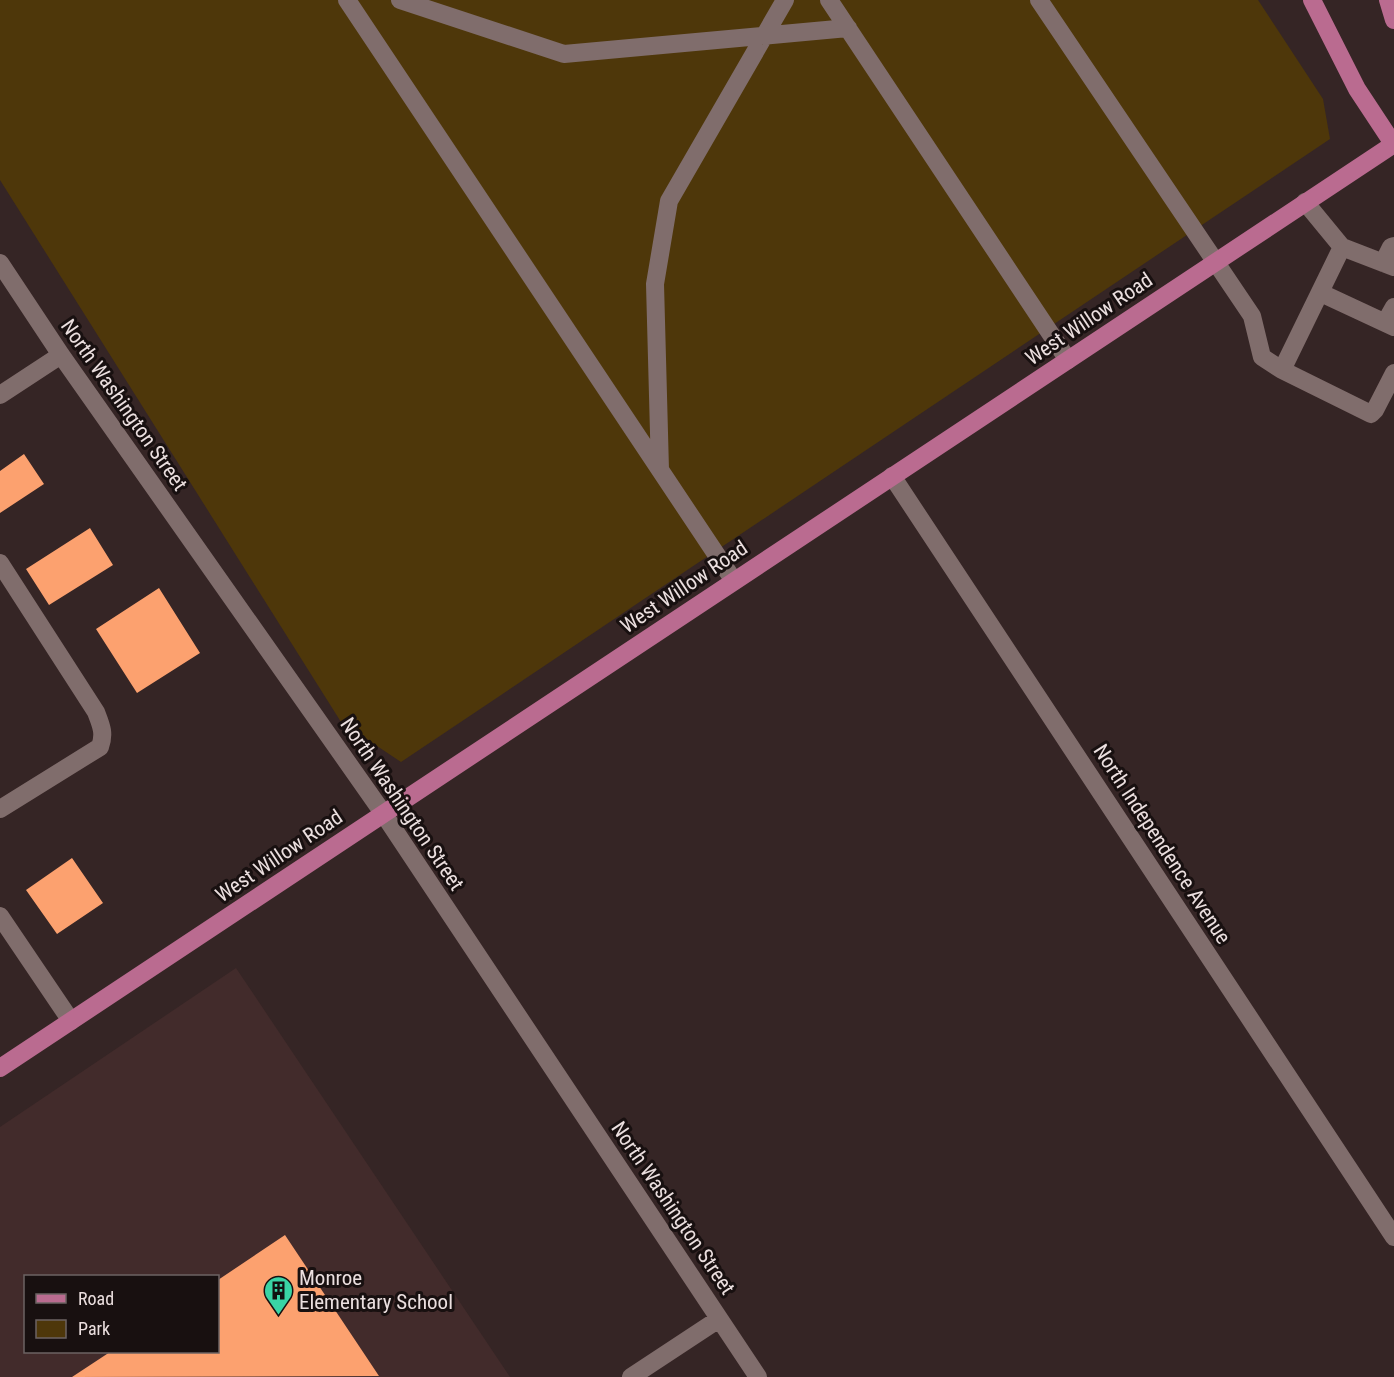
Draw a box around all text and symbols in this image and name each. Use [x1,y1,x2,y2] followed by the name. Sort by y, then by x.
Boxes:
[1021,268,1157,370] street label: West Willow Road
[56,315,192,495] street label: North Washington Street
[616,536,752,638] street label: West Willow Road
[335,713,469,895] street label: North Washington Street
[1088,740,1236,948] street label: North Independence Avenue
[211,805,347,907] street label: West Willow Road
[606,1117,740,1299] street label: North Washington Street
[299,1266,453,1314] place label: Monroe Elementary School
[262,1274,294,1316] building icon: Monroe Elementary School
[24,1275,219,1353] legend
[78,1288,114,1309] text: Road
[78,1318,110,1339] text: Park

